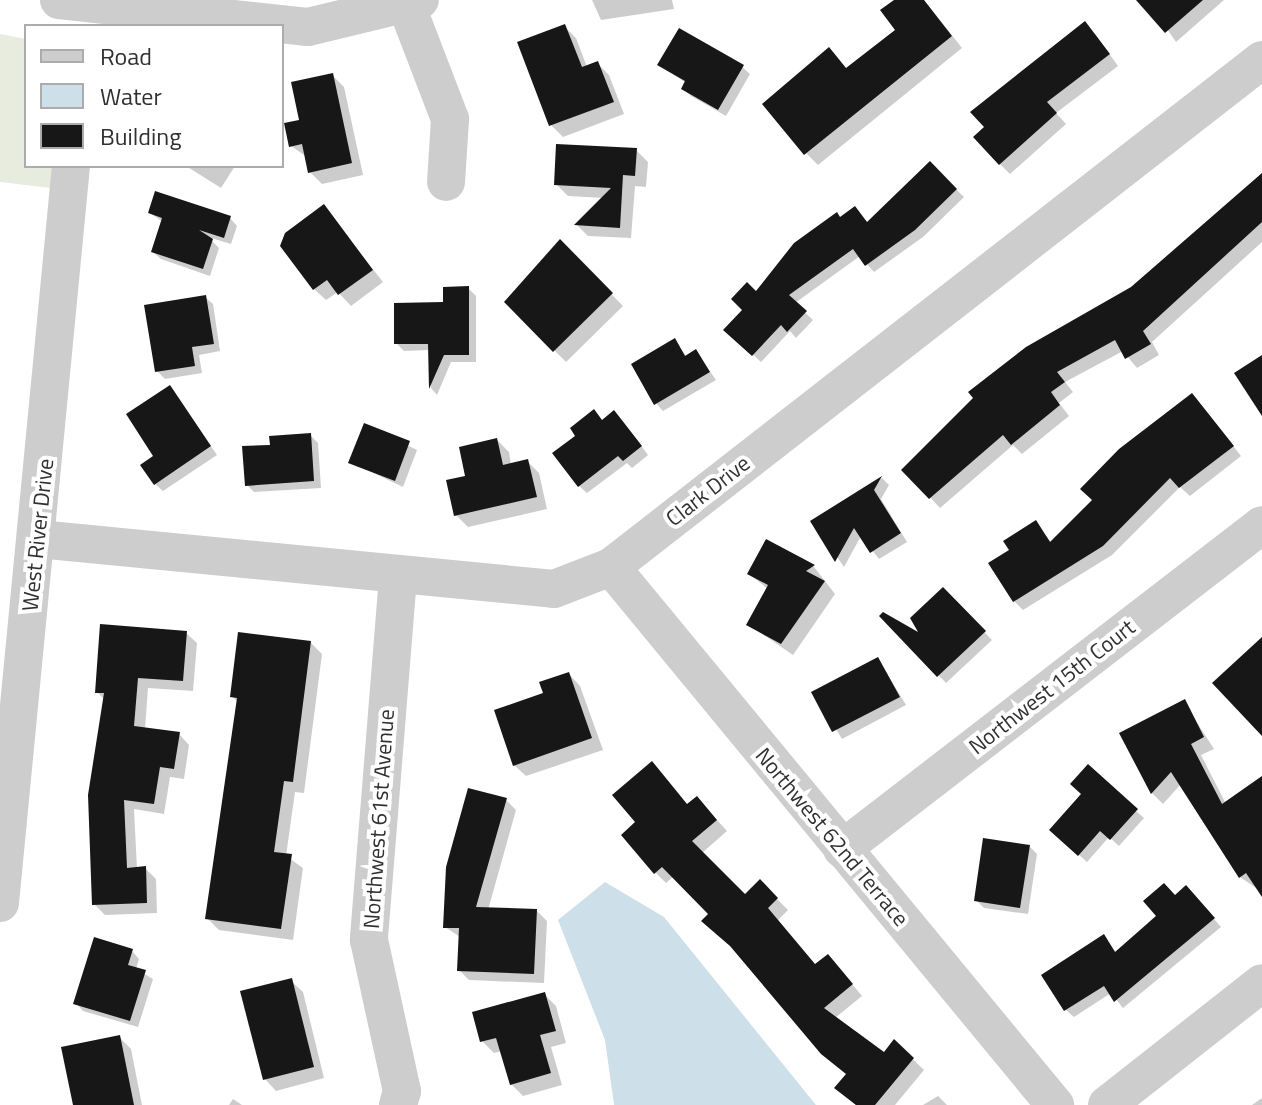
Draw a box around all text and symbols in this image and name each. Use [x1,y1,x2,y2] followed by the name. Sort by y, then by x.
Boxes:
[24,24,284,168] legend
[100,38,152,74] text: Road
[100,78,162,114] text: Water
[100,118,182,154] text: Building
[661,450,755,532] street label: Clark Drive
[17,457,59,613] street label: West River Drive
[964,614,1140,760] street label: Northwest 15th Court
[358,708,400,930] street label: Northwest 61st Avenue
[750,743,914,931] street label: Northwest 62nd Terrace

